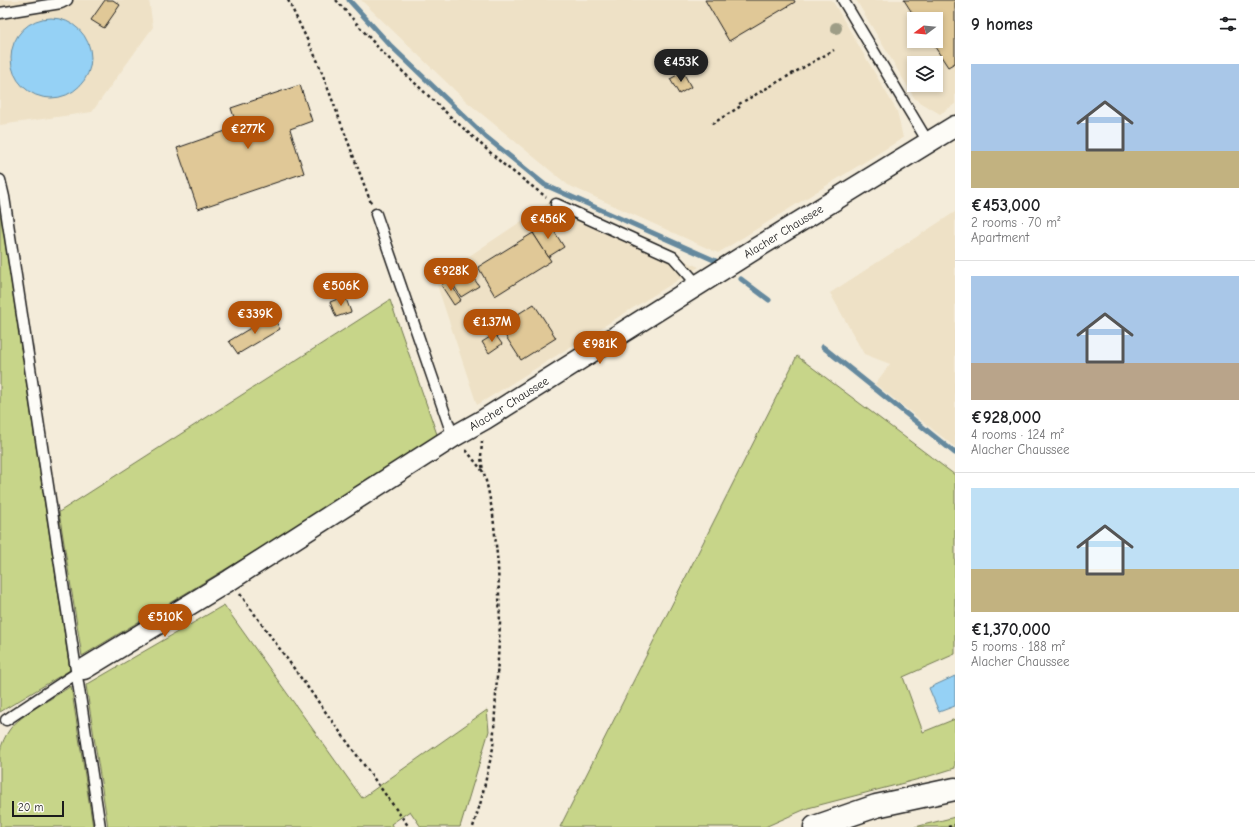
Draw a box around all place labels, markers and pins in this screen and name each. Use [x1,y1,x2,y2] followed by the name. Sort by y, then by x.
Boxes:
[653,49,709,83] pin: €453K
[220,116,276,150] pin: €277K
[520,206,576,240] pin: €456K
[423,258,479,292] pin: €928K
[313,273,369,307] pin: €506K
[227,301,283,335] pin: €339K
[459,309,525,343] pin: €1.37M
[572,331,628,365] pin: €981K
[137,604,193,638] pin: €510K

